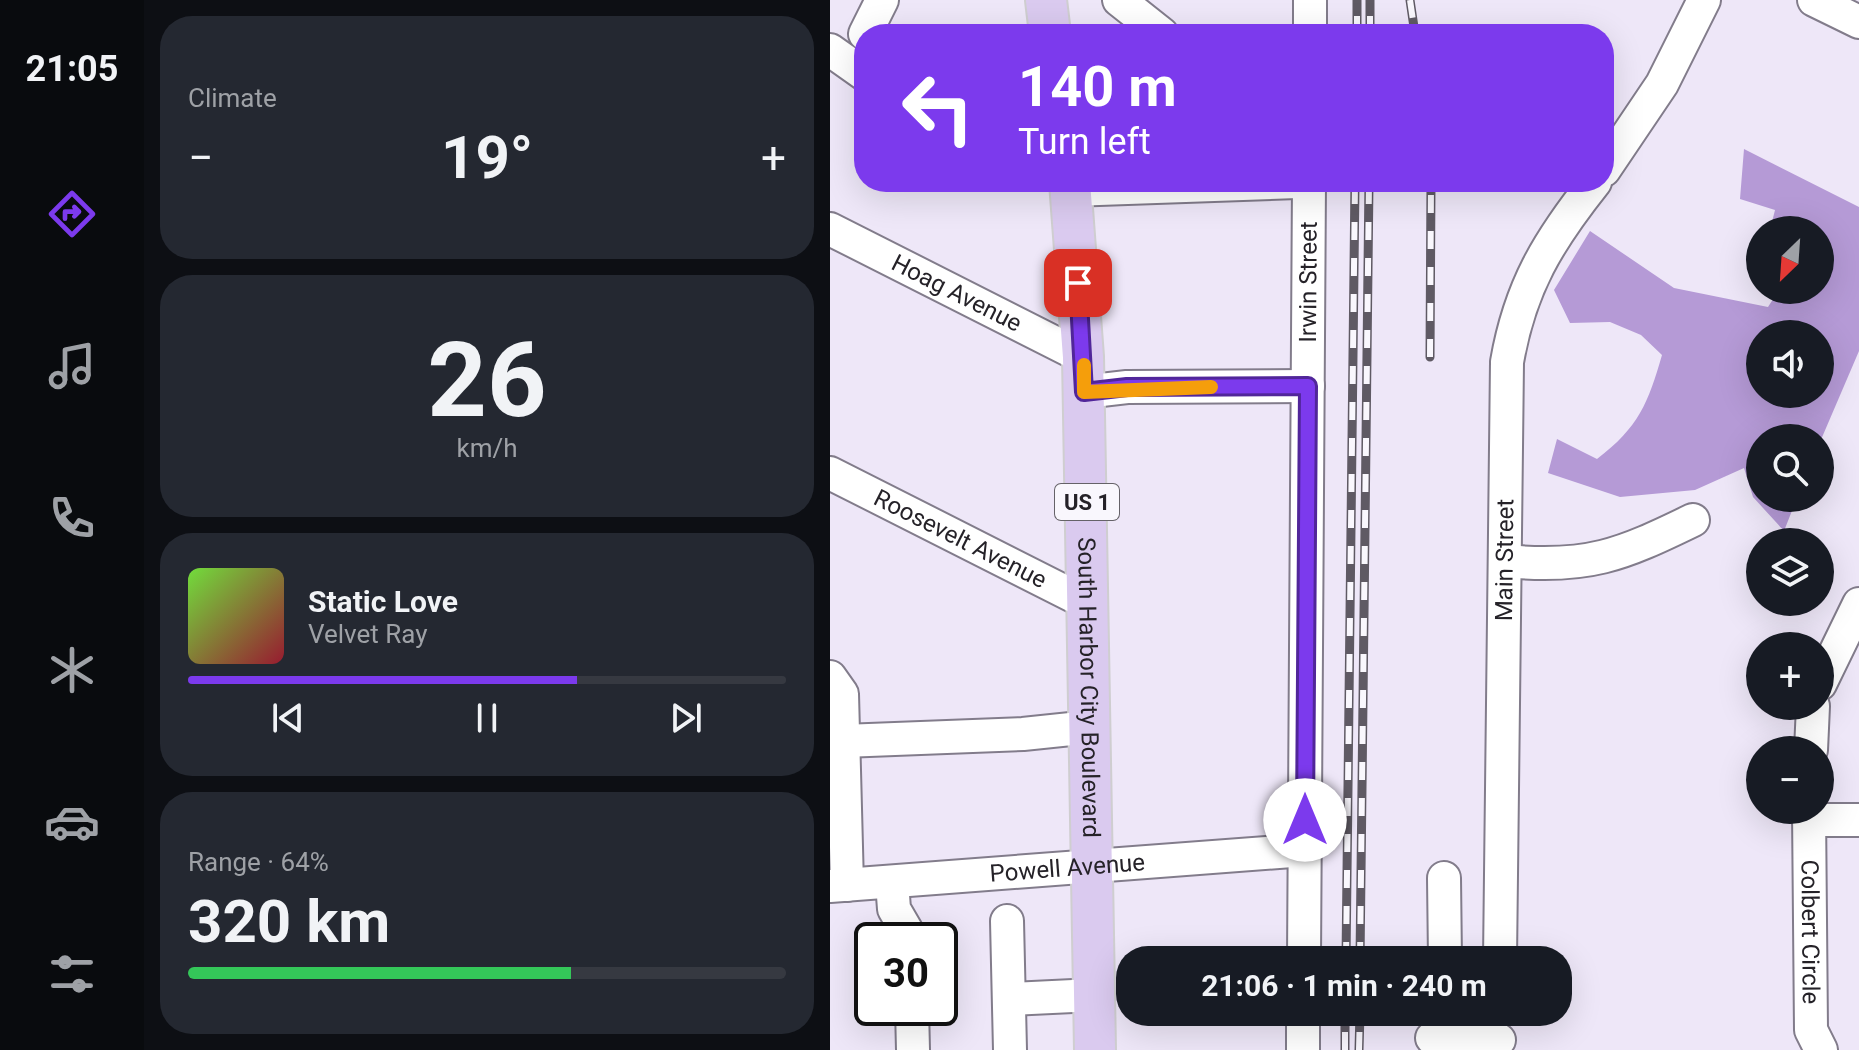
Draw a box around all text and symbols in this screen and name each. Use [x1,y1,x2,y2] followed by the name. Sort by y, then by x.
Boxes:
[26,48,118,90] text: 21:05
[1018,54,1177,120] text: 140 m
[886,56,990,160] icon: left
[188,83,277,113] text: Climate
[1018,121,1151,163] text: Turn left
[441,122,533,193] text: 19°
[188,132,213,184] text: −
[761,132,786,184] text: +
[44,186,100,242] icon: directions
[1746,216,1834,304] north arrow
[1746,216,1834,824] map controls
[1294,221,1323,343] street label: Irwin Street
[887,249,1026,338] street label: Hoag Avenue
[1044,249,1112,317] pin
[1056,261,1100,305] icon: arrive
[427,320,547,441] text: 26
[1746,320,1834,408] button: sound
[44,338,100,394] icon: music
[1746,424,1834,512] button: search
[456,433,518,463] text: km/h
[869,484,1051,594] street label: Roosevelt Avenue
[1055,484,1119,520] road number: US 1
[44,490,100,546] icon: phone
[1490,499,1519,621] street label: Main Street
[1746,528,1834,616] button: layers
[1072,537,1105,838] street label: South Harbor City Boulevard
[308,584,458,619] text: Static Love
[308,619,428,649] text: Velvet Ray
[1746,632,1834,720] button: +
[44,642,100,698] icon: climate
[266,696,310,740] icon: previous
[465,696,509,740] icon: pause
[664,696,708,740] icon: next
[1746,736,1834,824] button: −
[1263,778,1347,862] position arrow
[44,794,100,850] icon: car
[188,847,329,877] text: Range · 64%
[989,848,1146,888] street label: Powell Avenue
[1795,860,1825,1004] street label: Colbert Circle
[188,886,390,957] text: 320 km
[854,922,958,1026] speed limit sign: 30
[44,946,100,1002] icon: filters
[1201,968,1487,1003] text: 21:06 · 1 min · 240 m

